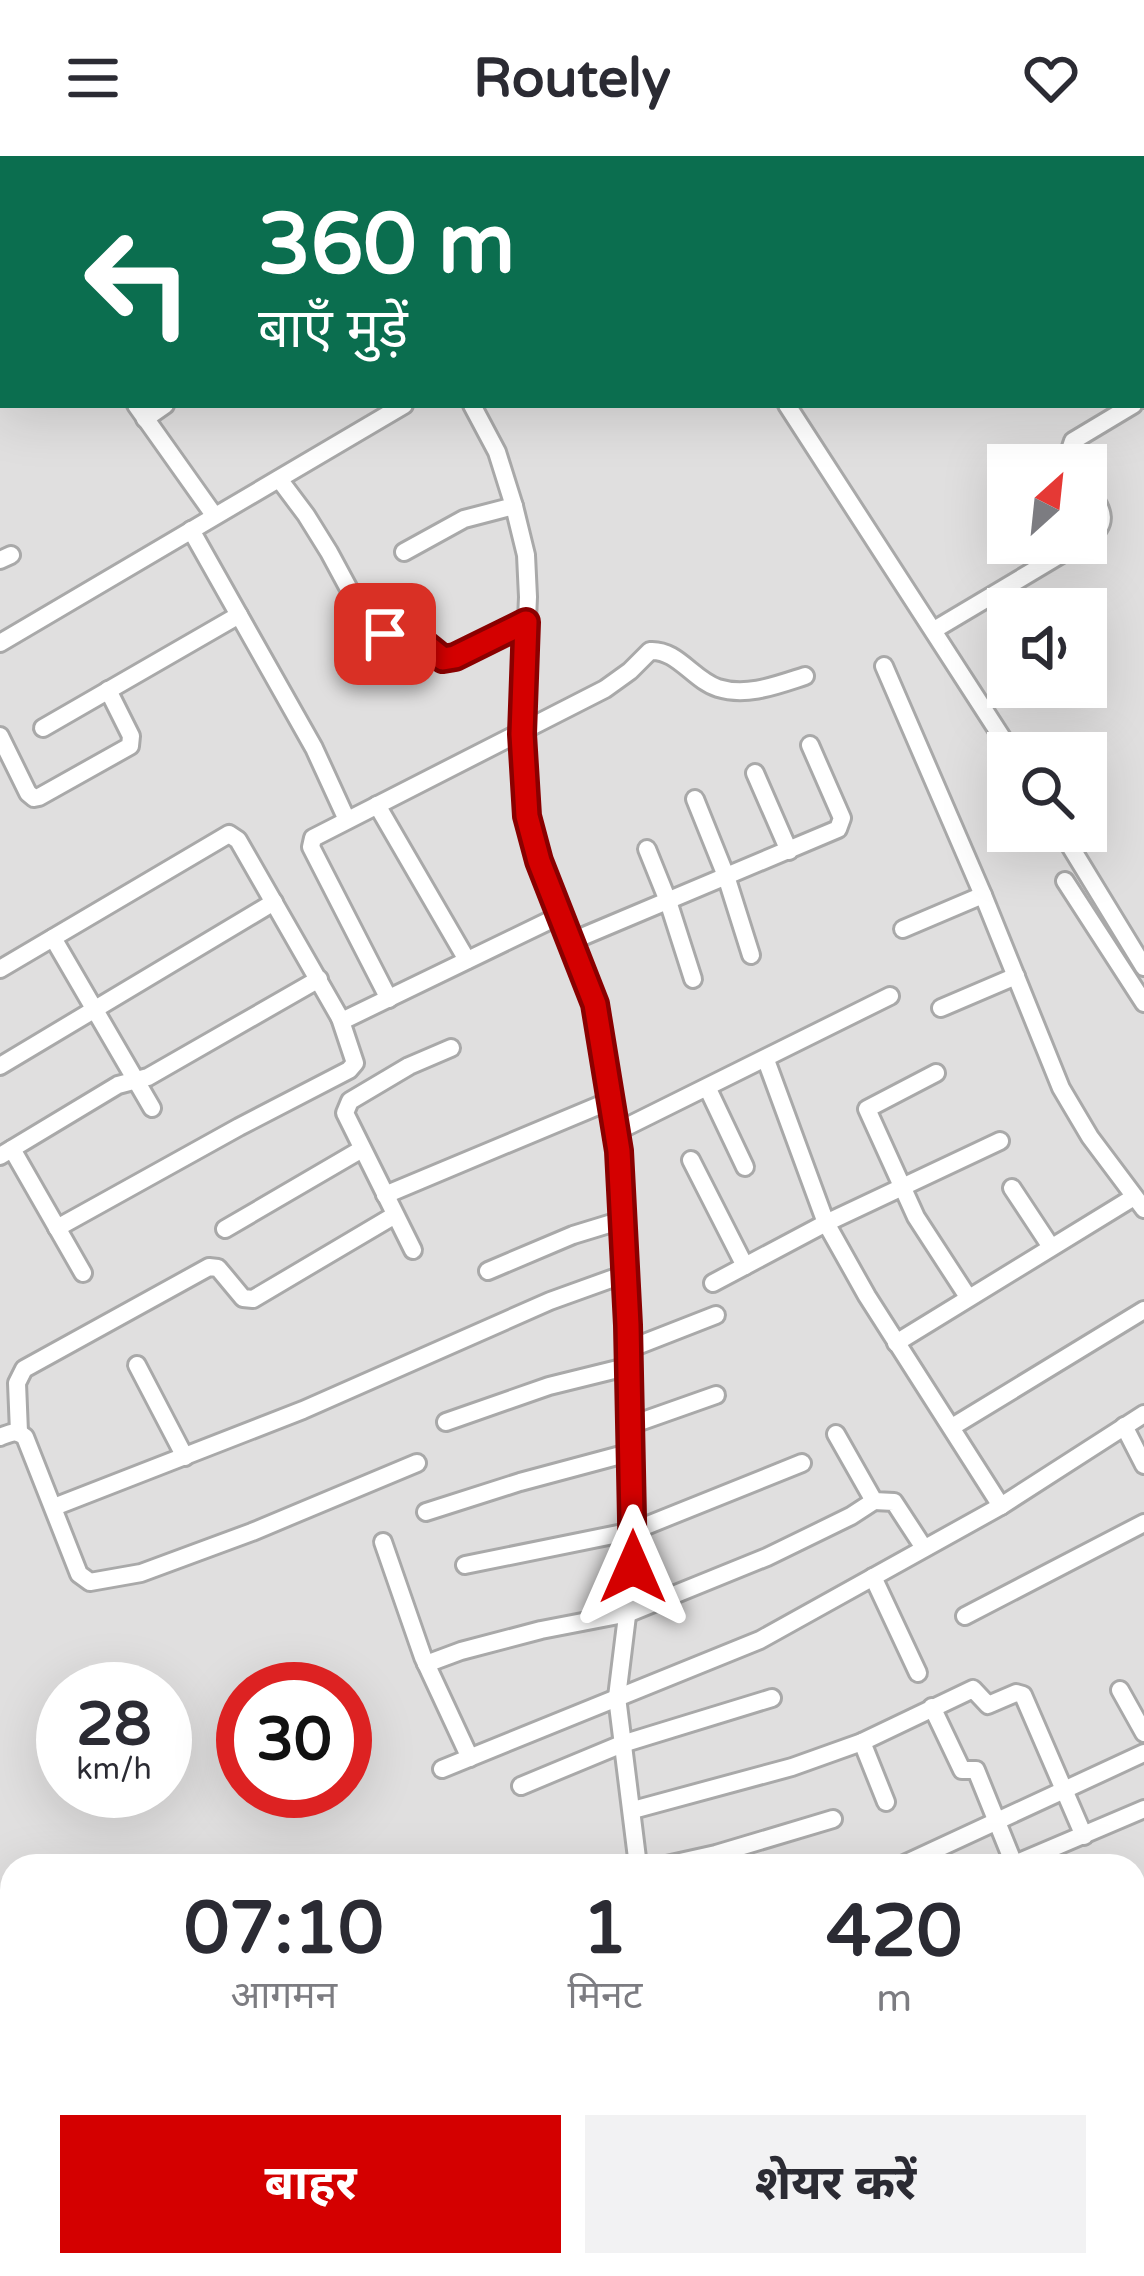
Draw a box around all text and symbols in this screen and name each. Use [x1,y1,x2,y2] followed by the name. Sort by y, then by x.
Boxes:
[60,45,126,111] icon: menu
[1018,45,1084,111] icon: heart
[473,46,671,111] text: Routely
[258,195,515,296] text: 360 m
[60,204,216,360] icon: left
[258,297,408,362] text: बाएँ मुड़ें
[987,444,1107,564] north arrow
[987,444,1107,852] map controls
[334,583,436,685] pin
[987,588,1107,708] button: sound
[352,601,418,667] icon: arrive
[987,732,1107,852] button: search
[570,1504,696,1630] position arrow
[216,1662,372,1818] speed limit sign: 30
[76,1689,152,1761] text: 28
[76,1751,152,1788] text: km/h
[184,1886,384,1973] text: 07:10
[582,1886,628,1973] text: 1
[826,1889,962,1976] text: 420
[230,1972,337,2019] text: आगमन
[568,1972,642,2019] text: मिनट
[876,1975,912,2022] text: m
[60,2115,561,2253] button: बाहर
[585,2115,1086,2253] button: शेयर करें

